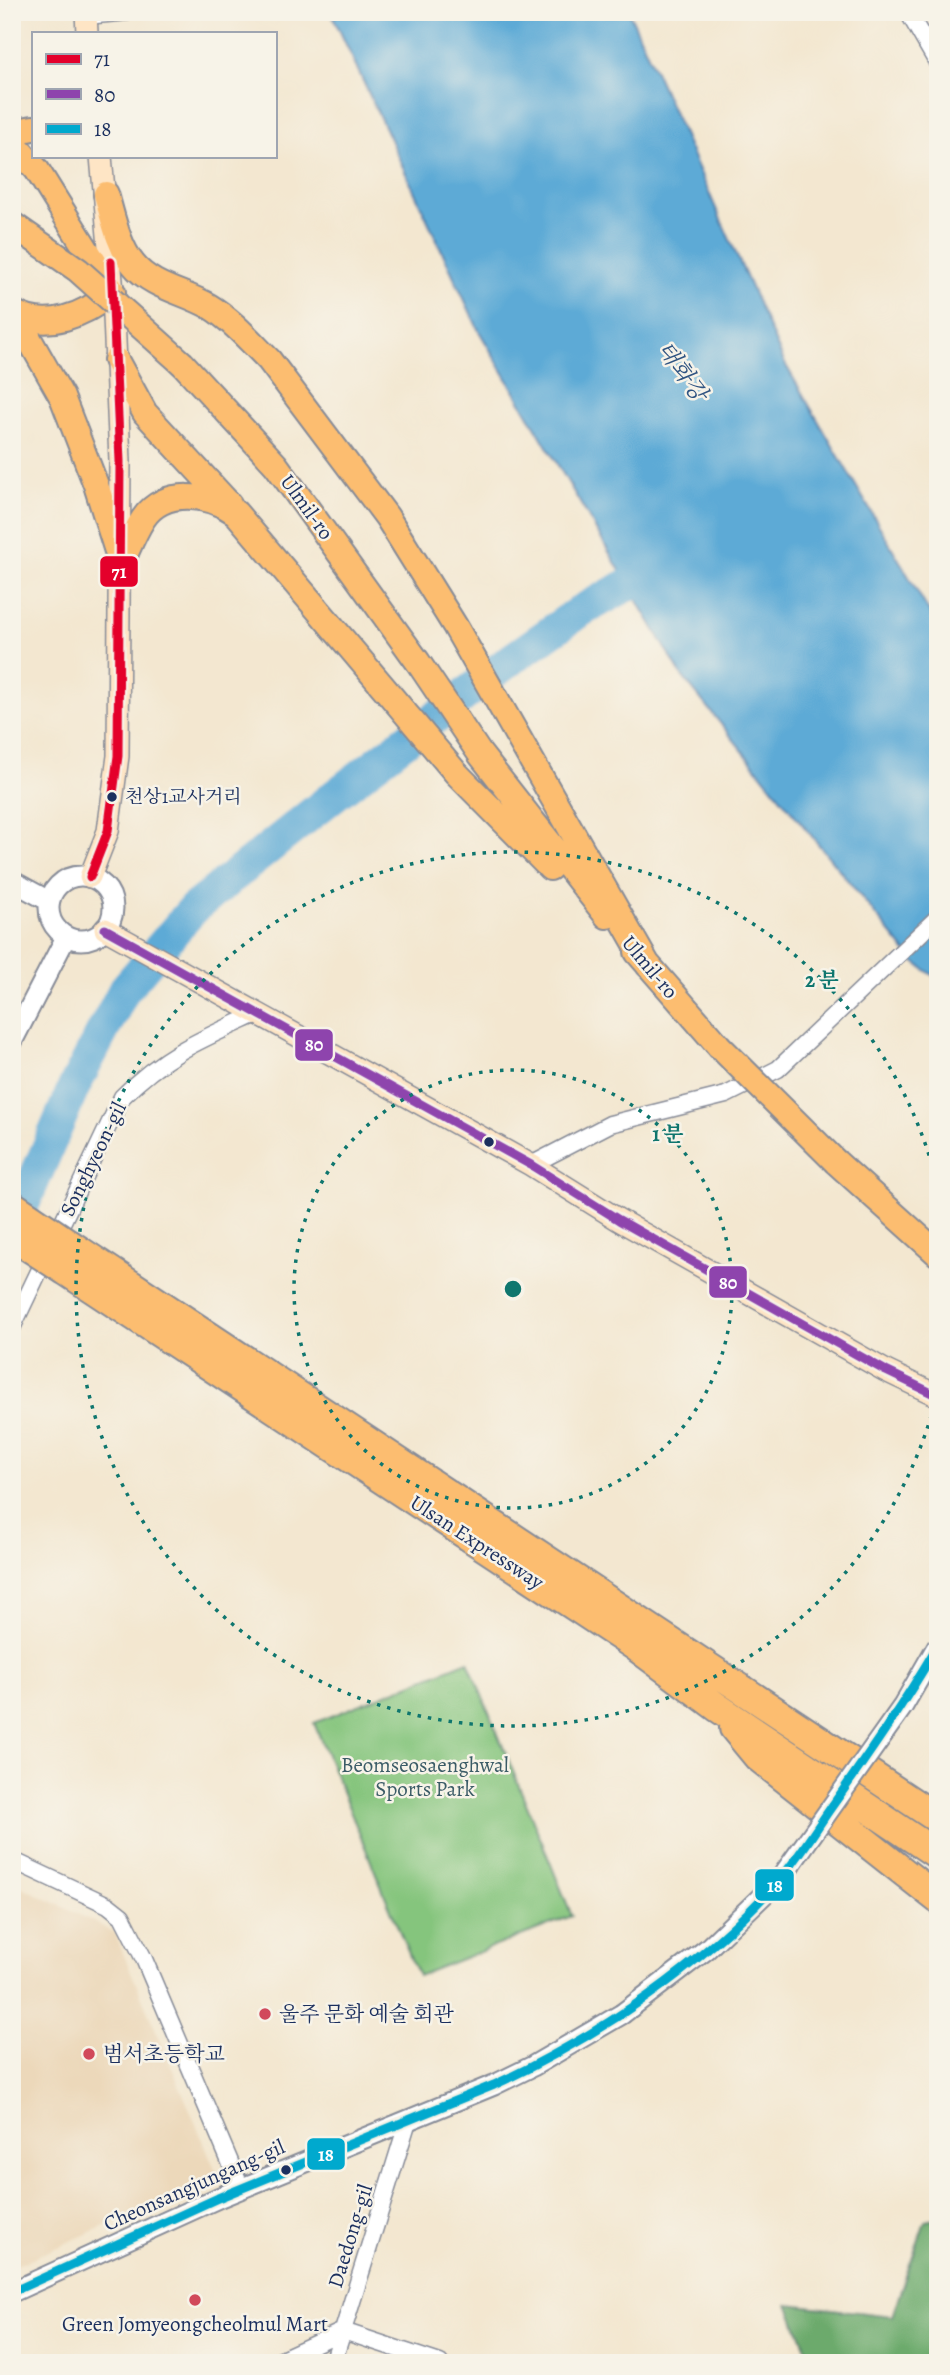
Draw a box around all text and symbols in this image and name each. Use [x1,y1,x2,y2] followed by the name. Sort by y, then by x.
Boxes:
[32,32,276,158] legend
[94,45,110,73] text: 71
[94,81,115,109] text: 80
[94,115,111,143] text: 18
[650,335,716,410] water label: 태화강
[274,469,340,545] street label: Ulmil-ro
[99,555,139,588] line badge: 71
[112,559,127,585] text: 71
[125,784,242,810] place label: 천상1교사거리
[105,790,119,804] marker: 천상1교사거리
[615,930,685,1004] street label: Ulmil-ro
[805,966,839,994] text: 2 분
[294,1028,334,1062] line badge: 80
[305,1032,324,1058] text: 80
[53,1097,133,1221] street label: Songhyeon-gil
[652,1120,684,1148] text: 1 분
[482,1135,496,1149] unlabelled marker
[708,1265,748,1299] line badge: 80
[719,1270,738,1296] text: 80
[501,1277,525,1301] centre of rings
[405,1488,550,1596] street label: Ulsan Expressway
[341,1751,509,1803] park label: Beomseosaenghwal Sports Park
[754,1868,795,1902] line badge: 18
[767,1873,783,1899] text: 18
[279,2000,454,2028] place label: 울주 문화 예술 회관
[257,2006,273,2022] marker: 울주 문화 예술 회관
[103,2040,225,2068] place label: 범서초등학교
[81,2046,97,2062] marker: 범서초등학교
[99,2132,289,2238] street label: Cheonsangjungang-gil
[306,2137,346,2171] line badge: 18
[318,2142,334,2168] text: 18
[279,2163,293,2177] unlabelled marker
[321,2181,379,2291] street label: Daedong-gil
[187,2292,203,2308] marker: Green Jomyeongcheolmul Mart
[62,2310,328,2338] place label: Green Jomyeongcheolmul Mart

